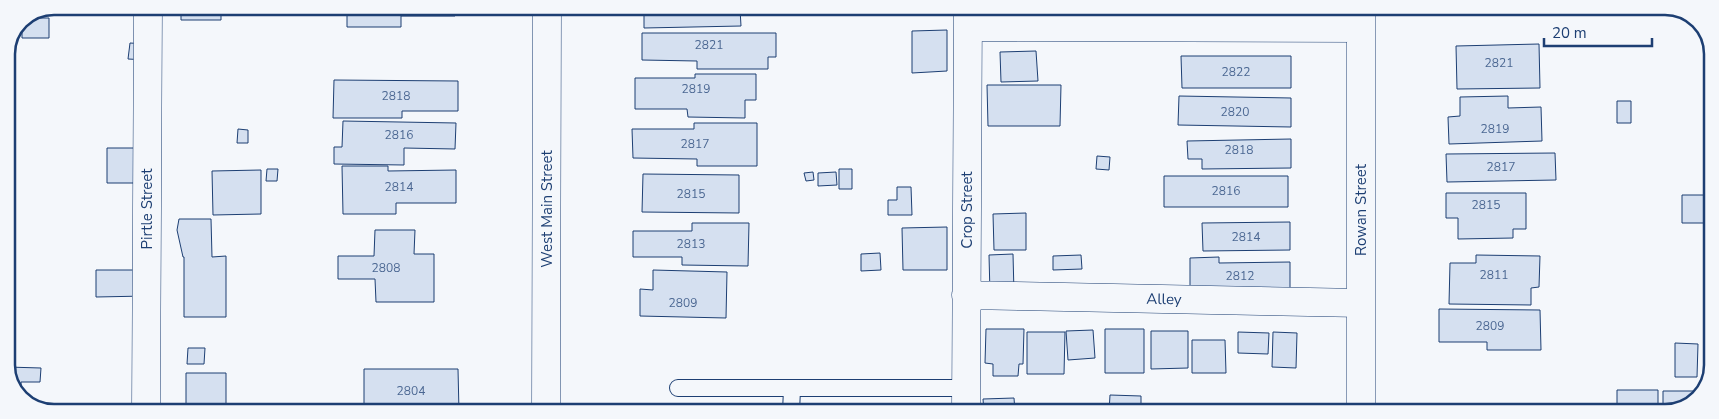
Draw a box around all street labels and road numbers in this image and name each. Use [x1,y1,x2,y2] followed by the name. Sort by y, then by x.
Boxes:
[537,150,557,268] street label: West Main Street
[1351,163,1371,256] street label: Rowan Street
[137,168,157,250] street label: Pirtle Street
[957,171,977,249] street label: Crop Street
[1146,289,1182,309] street label: Alley

